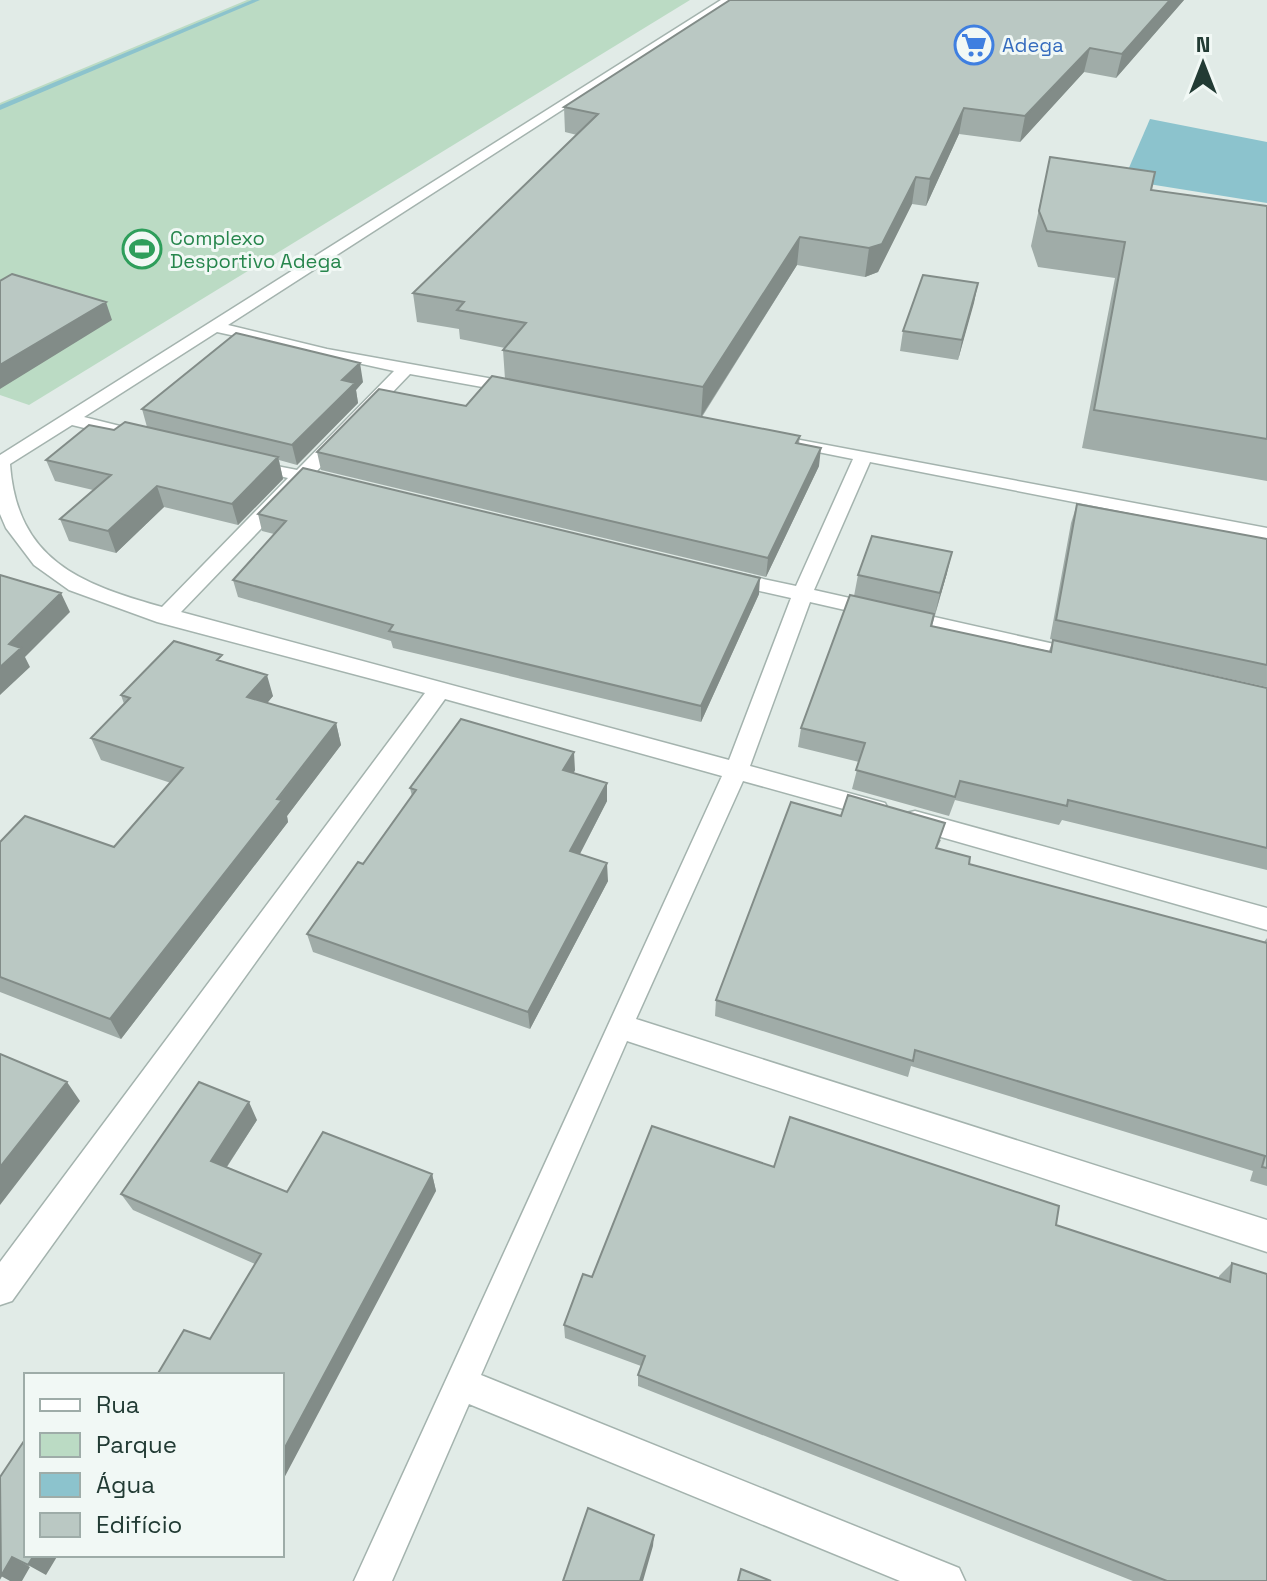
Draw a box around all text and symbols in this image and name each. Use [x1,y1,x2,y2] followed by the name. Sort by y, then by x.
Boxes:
[953,24,995,66] supermarket icon: Adega
[1163,24,1243,104] north arrow
[1196,30,1210,58] text: N
[1002,32,1064,58] place label: Adega
[170,225,342,274] place label: Complexo Desportivo Adega
[121,228,163,270] sports icon: Complexo Desportivo Adega
[24,1373,284,1557] legend
[96,1389,140,1420] text: Rua
[96,1429,177,1460] text: Parque
[96,1469,155,1500] text: Água
[96,1509,182,1540] text: Edifício

